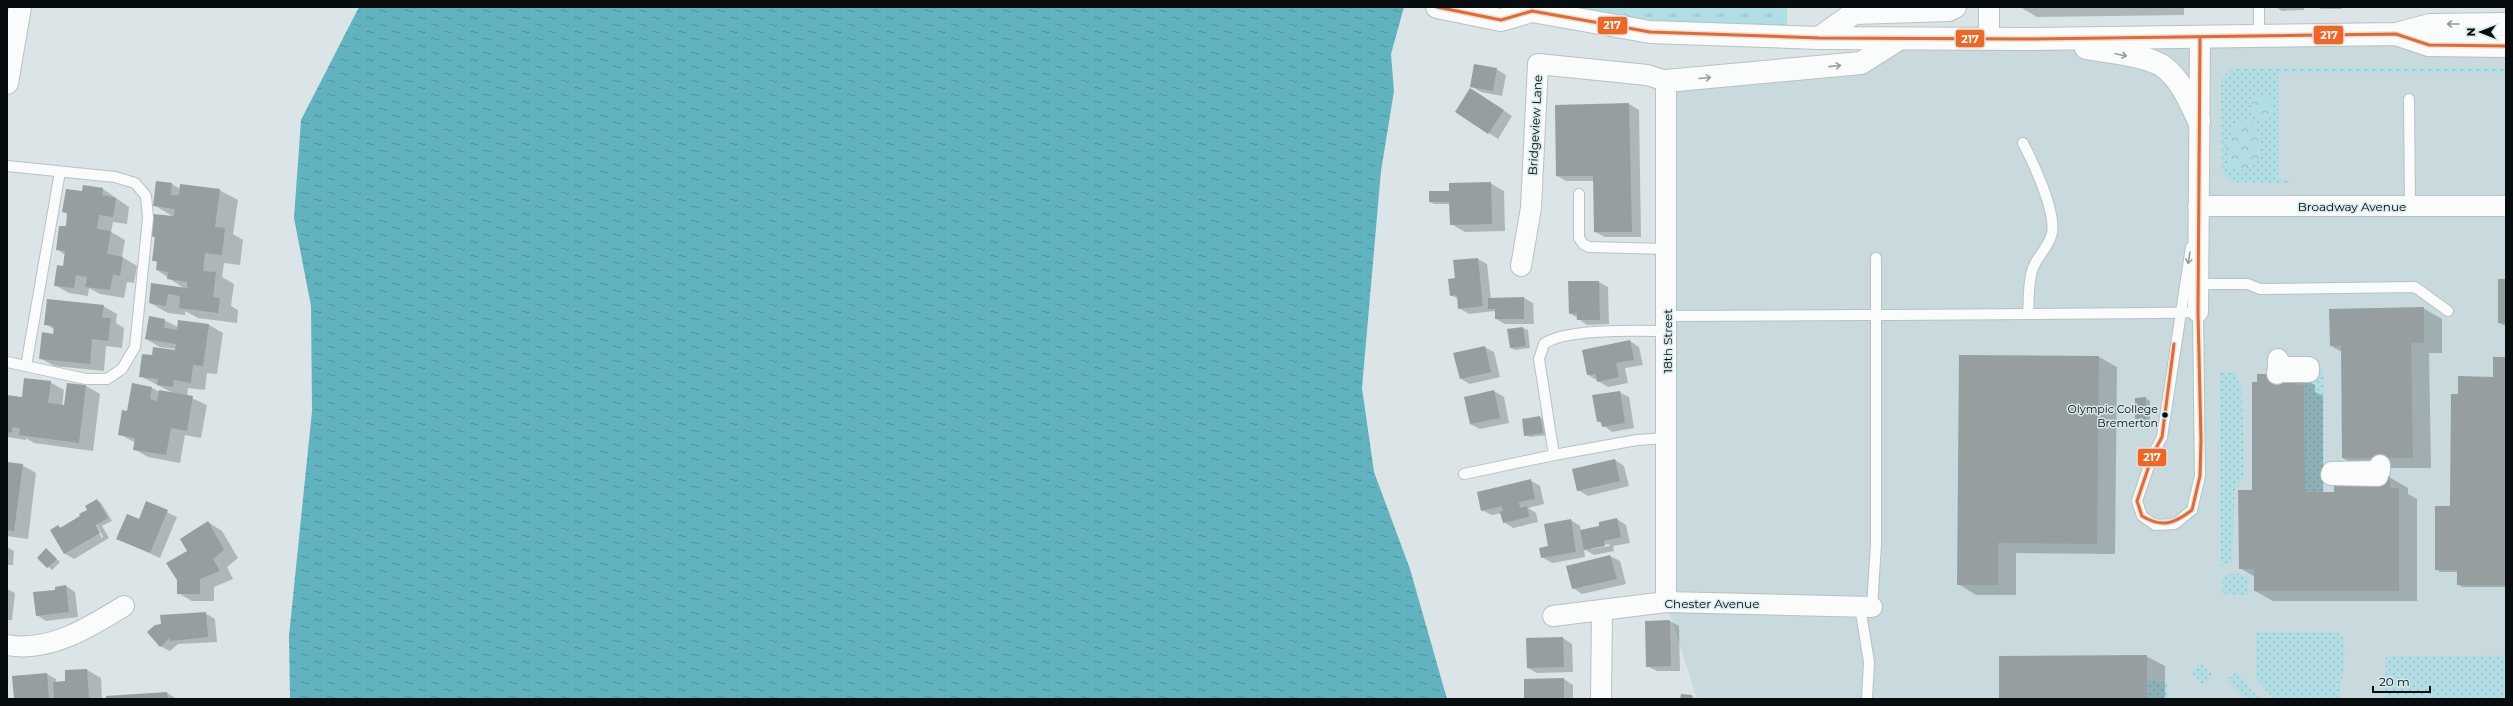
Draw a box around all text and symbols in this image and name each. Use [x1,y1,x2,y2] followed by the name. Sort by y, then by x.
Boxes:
[2461,12,2501,52] north arrow
[1597,16,1628,35] line badge: 217
[1603,18,1621,32] text: 217
[2447,20,2460,28] one-way arrow
[2313,25,2344,45] line badge: 217
[2320,28,2338,42] text: 217
[2464,28,2478,36] text: N
[1955,29,1985,48] line badge: 217
[1961,32,1979,46] text: 217
[2114,51,2127,59] one-way arrow
[1828,62,1841,69] one-way arrow
[1525,74,1545,176] street label: Bridgeview Lane
[1698,74,1711,81] one-way arrow
[2298,199,2406,214] street label: Broadway Avenue
[2184,251,2192,264] one-way arrow
[1660,309,1675,373] street label: 18th Street
[2068,402,2158,430] place label: Olympic College Bremerton
[2160,410,2170,420] marker: Olympic College Bremerton
[2137,448,2167,467] line badge: 217
[2143,450,2161,464] text: 217
[1665,596,1759,611] street label: Chester Avenue
[2373,668,2430,694] scale bar
[2379,674,2410,689] text: 20 m

